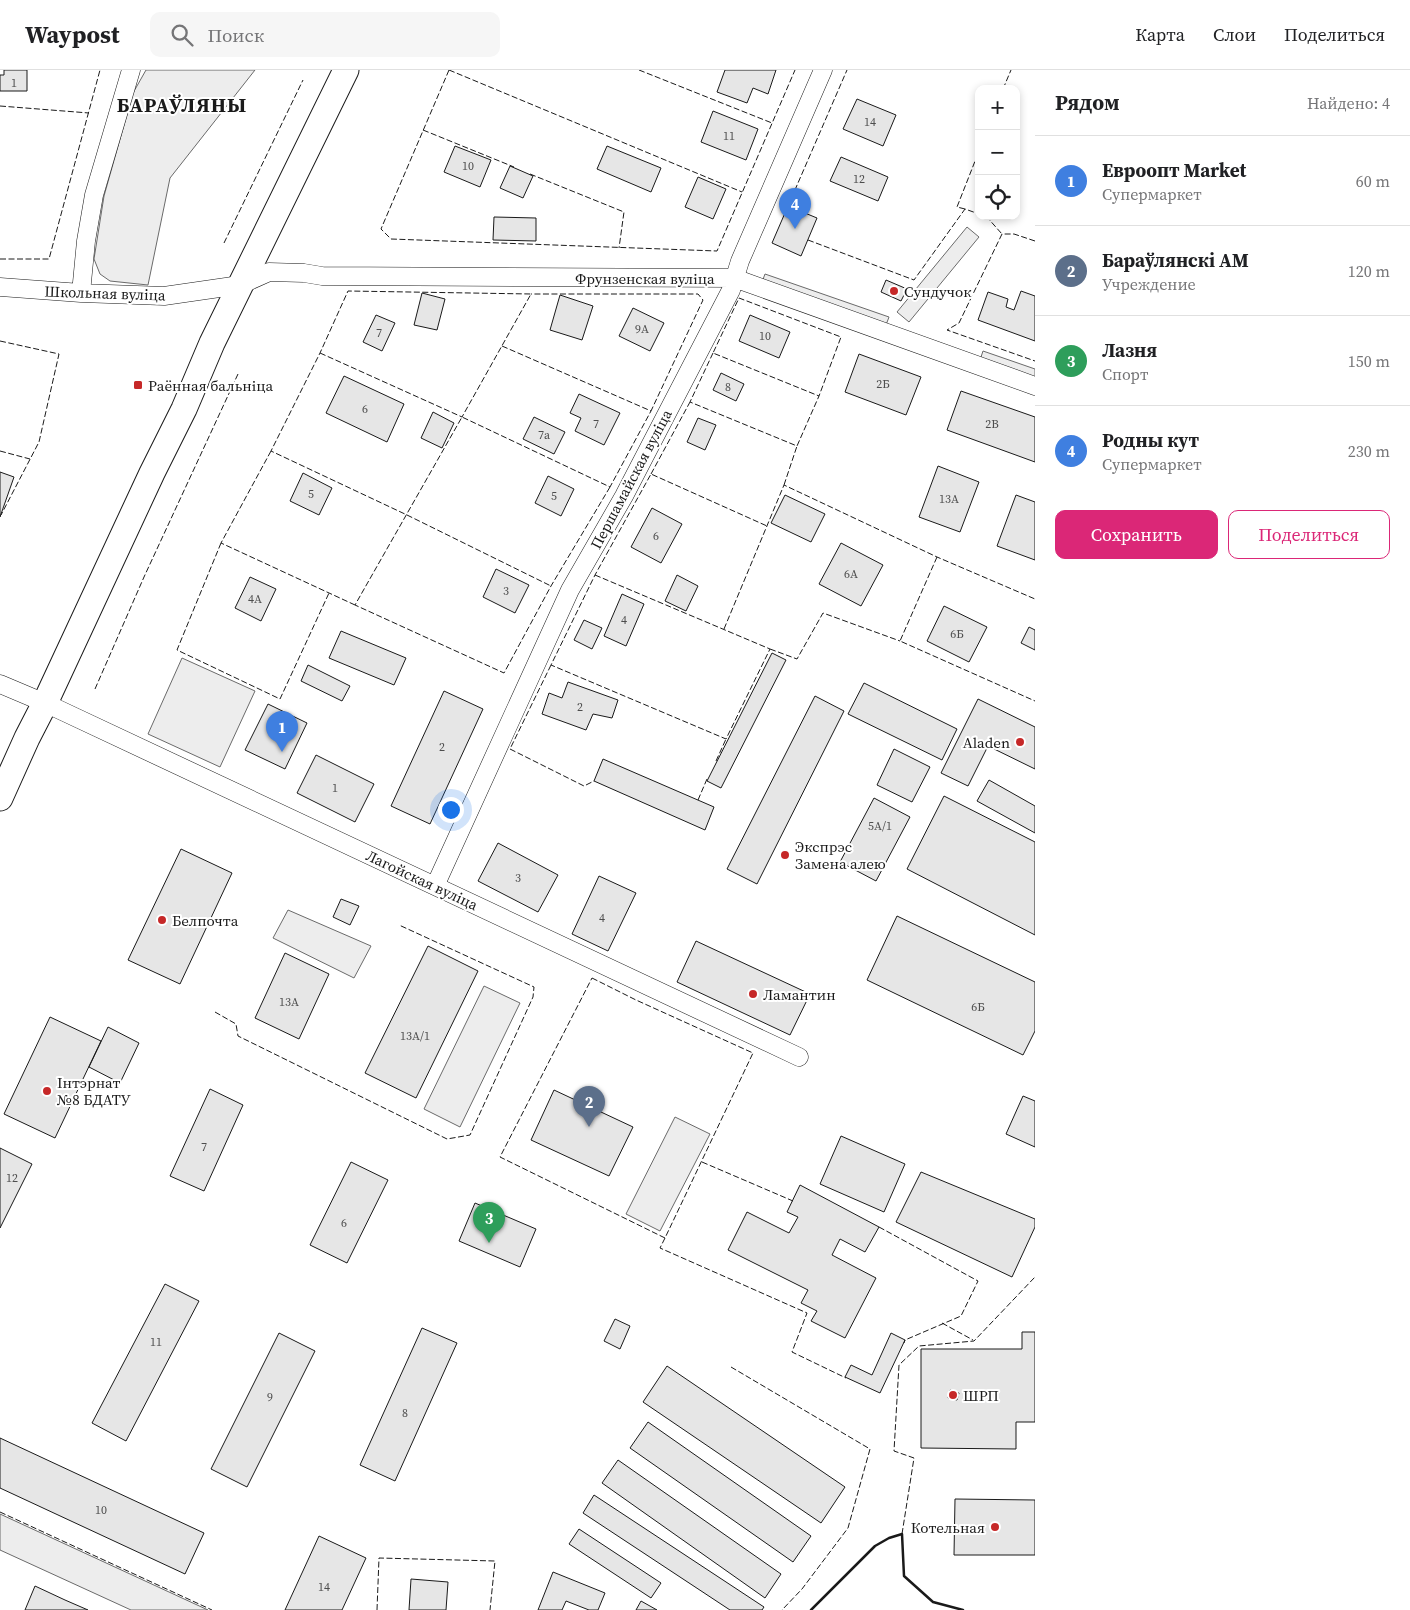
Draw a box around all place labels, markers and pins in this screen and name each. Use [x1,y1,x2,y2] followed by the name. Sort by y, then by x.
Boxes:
[779,188,811,229] pin: 4
[904,281,972,302] place label: Сундучок
[888,285,900,297] marker: Сундучок
[148,375,274,396] place label: Раённая бальніца
[132,379,144,391] marker: Раённая бальніца
[266,711,298,752] pin: 1
[963,732,1010,753] place label: Aladen
[1014,736,1026,748] marker: Aladen
[795,836,886,874] place label: Экспрэс Замена алею
[779,849,791,861] marker: Экспрэс Замена алею
[172,910,239,931] place label: Белпочта
[156,914,168,926] marker: Белпочта
[763,984,836,1005] place label: Ламантин
[747,988,759,1000] marker: Ламантин
[56,1072,131,1110] place label: Інтэрнат №8 БДАТУ
[41,1085,53,1097] marker: Інтэрнат №8 БДАТУ
[573,1086,605,1127] pin: 2
[473,1202,505,1243] pin: 3
[963,1385,999,1406] place label: ШРП
[947,1389,959,1401] marker: ШРП
[911,1517,985,1538] place label: Котельная
[989,1521,1001,1533] marker: Котельная

